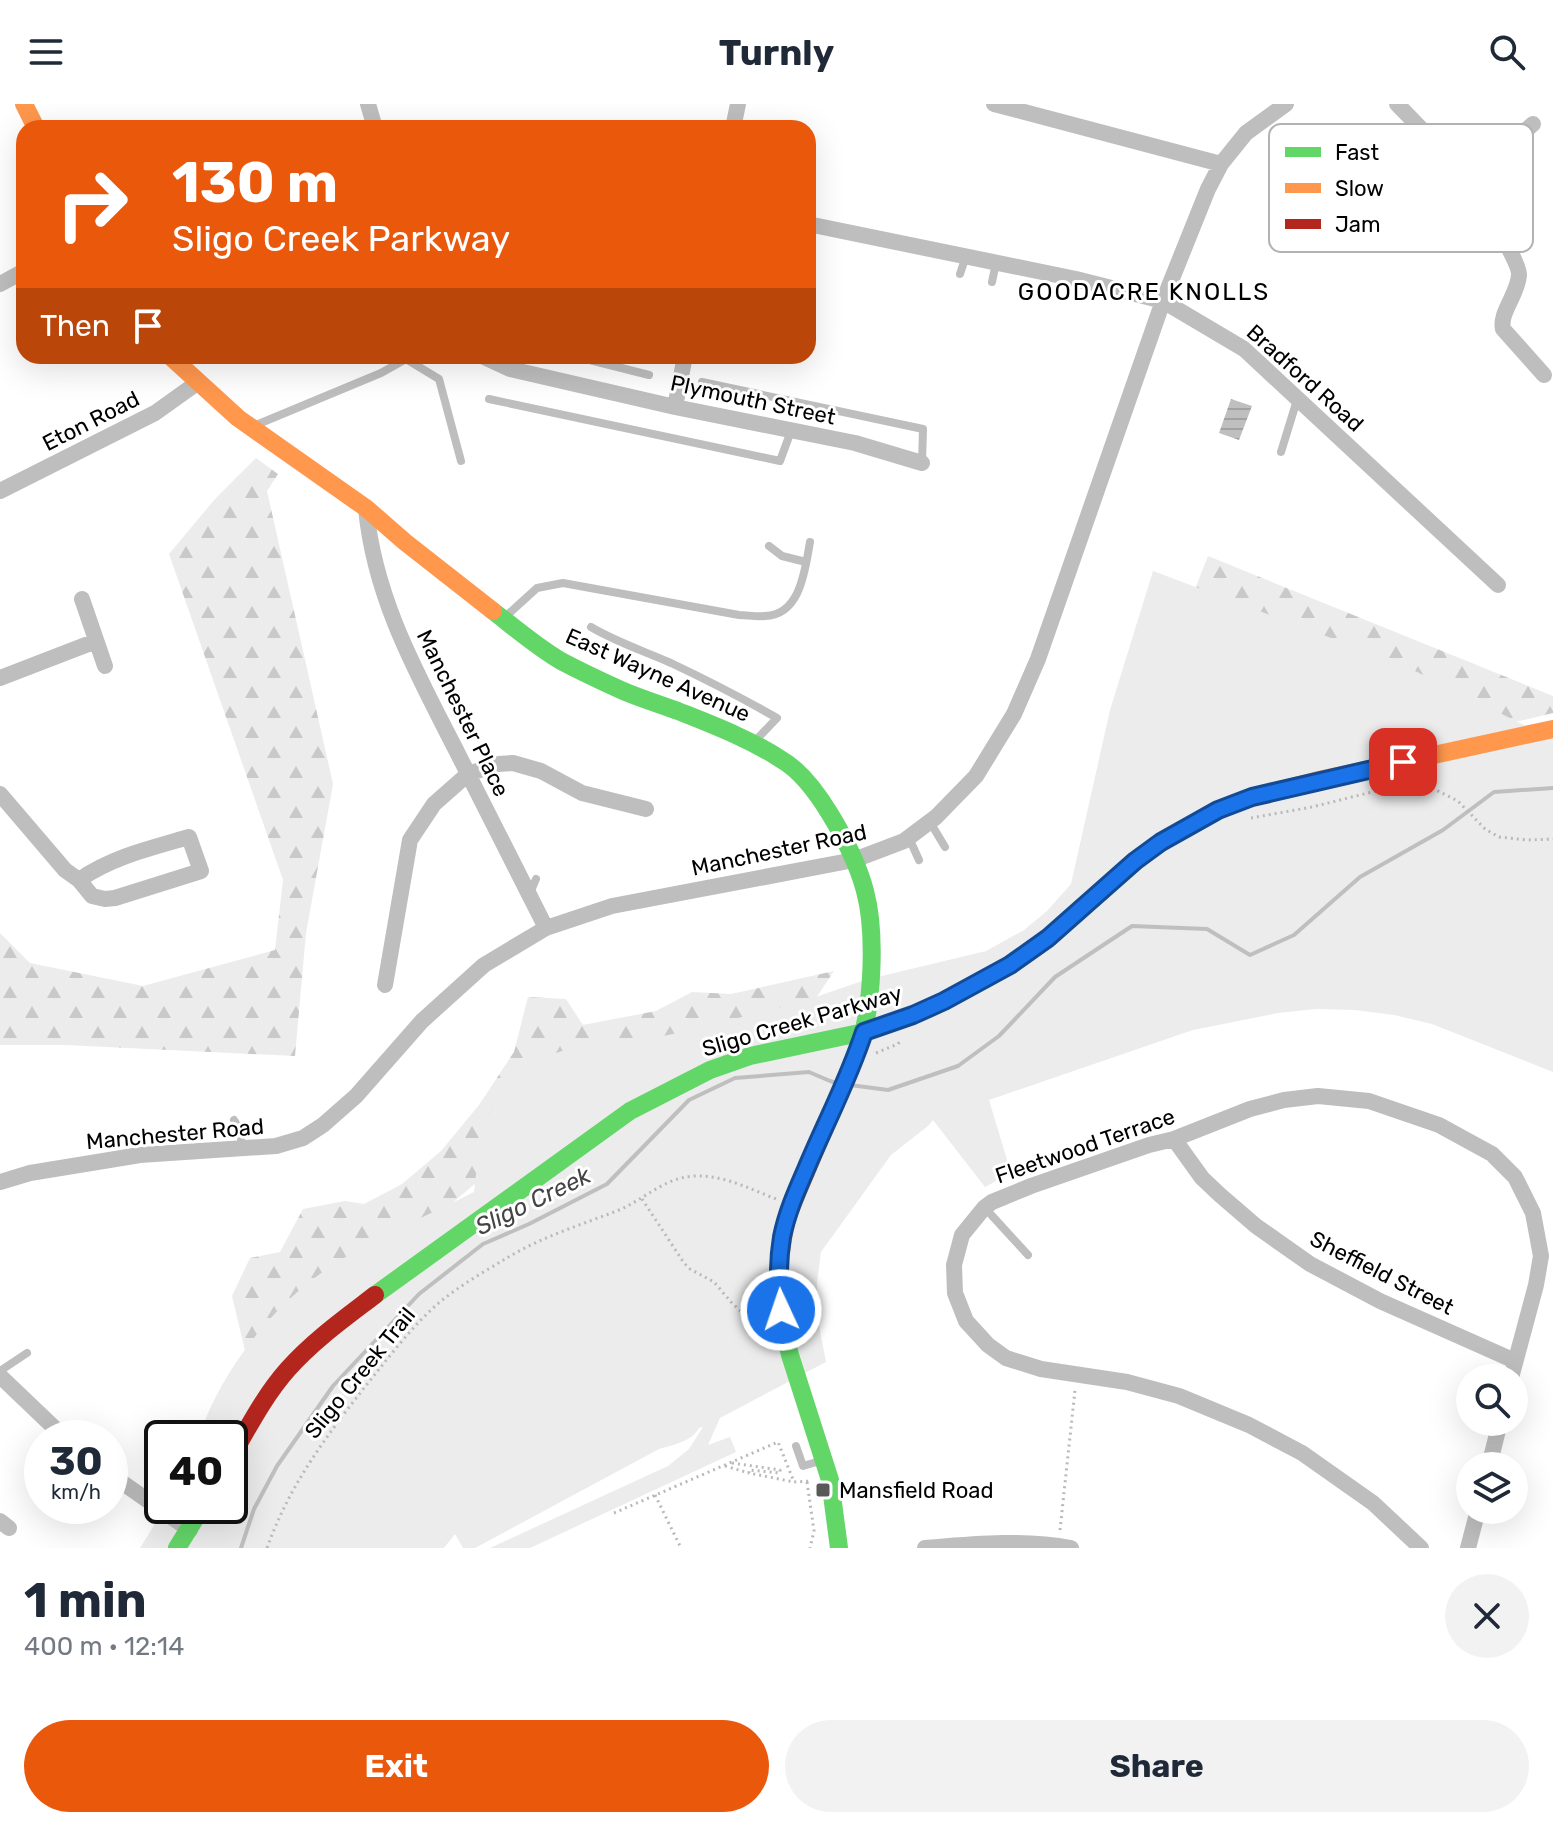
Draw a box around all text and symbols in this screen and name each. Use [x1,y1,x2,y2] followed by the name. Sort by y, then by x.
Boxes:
[24,30,68,74] icon: menu
[1485,30,1529,74] icon: search
[719,31,834,74] text: Turnly
[1269,124,1533,252] legend
[1335,139,1380,166] text: Fast
[172,150,338,216] text: 130 m
[40,152,144,256] icon: right
[1335,175,1384,202] text: Slow
[1335,211,1381,238] text: Jam
[172,217,510,260] text: Sligo Creek Parkway
[1018,278,1270,306] district label: GOODACRE KNOLLS
[126,304,170,348] icon: arrive
[40,308,110,344] text: Then
[1241,319,1369,437] street label: Bradford Road
[668,369,838,431] street label: Plymouth Street
[38,385,144,457] street label: Eton Road
[562,622,754,728] street label: East Wayne Avenue
[411,625,515,801] street label: Manchester Place
[1369,728,1437,796] pin
[1381,740,1425,784] icon: arrive
[689,818,869,882] street label: Manchester Road
[699,980,905,1062] street label: Sligo Creek Parkway
[992,1103,1178,1189] street label: Fleetwood Terrace
[85,1113,265,1155] street label: Manchester Road
[471,1161,596,1241] water label: Sligo Creek
[1306,1225,1459,1321] street label: Sheffield Street
[739,1268,823,1352] position arrow
[299,1302,421,1444] street label: Sligo Creek Trail
[1456,1364,1528,1524] map controls
[1456,1364,1528,1436] button: search
[144,1420,248,1524] speed limit sign: 40
[49,1438,103,1485] text: 30
[1456,1452,1528,1524] button: layers
[839,1477,994,1504] place label: Mansfield Road
[51,1480,101,1504] text: km/h
[814,1481,832,1499] marker: Mansfield Road
[24,1572,147,1629] text: 1 min
[1445,1574,1529,1658] button: close
[24,1631,184,1662] text: 400 m · 12:14
[24,1720,769,1812] button: Exit
[785,1720,1529,1812] button: Share

